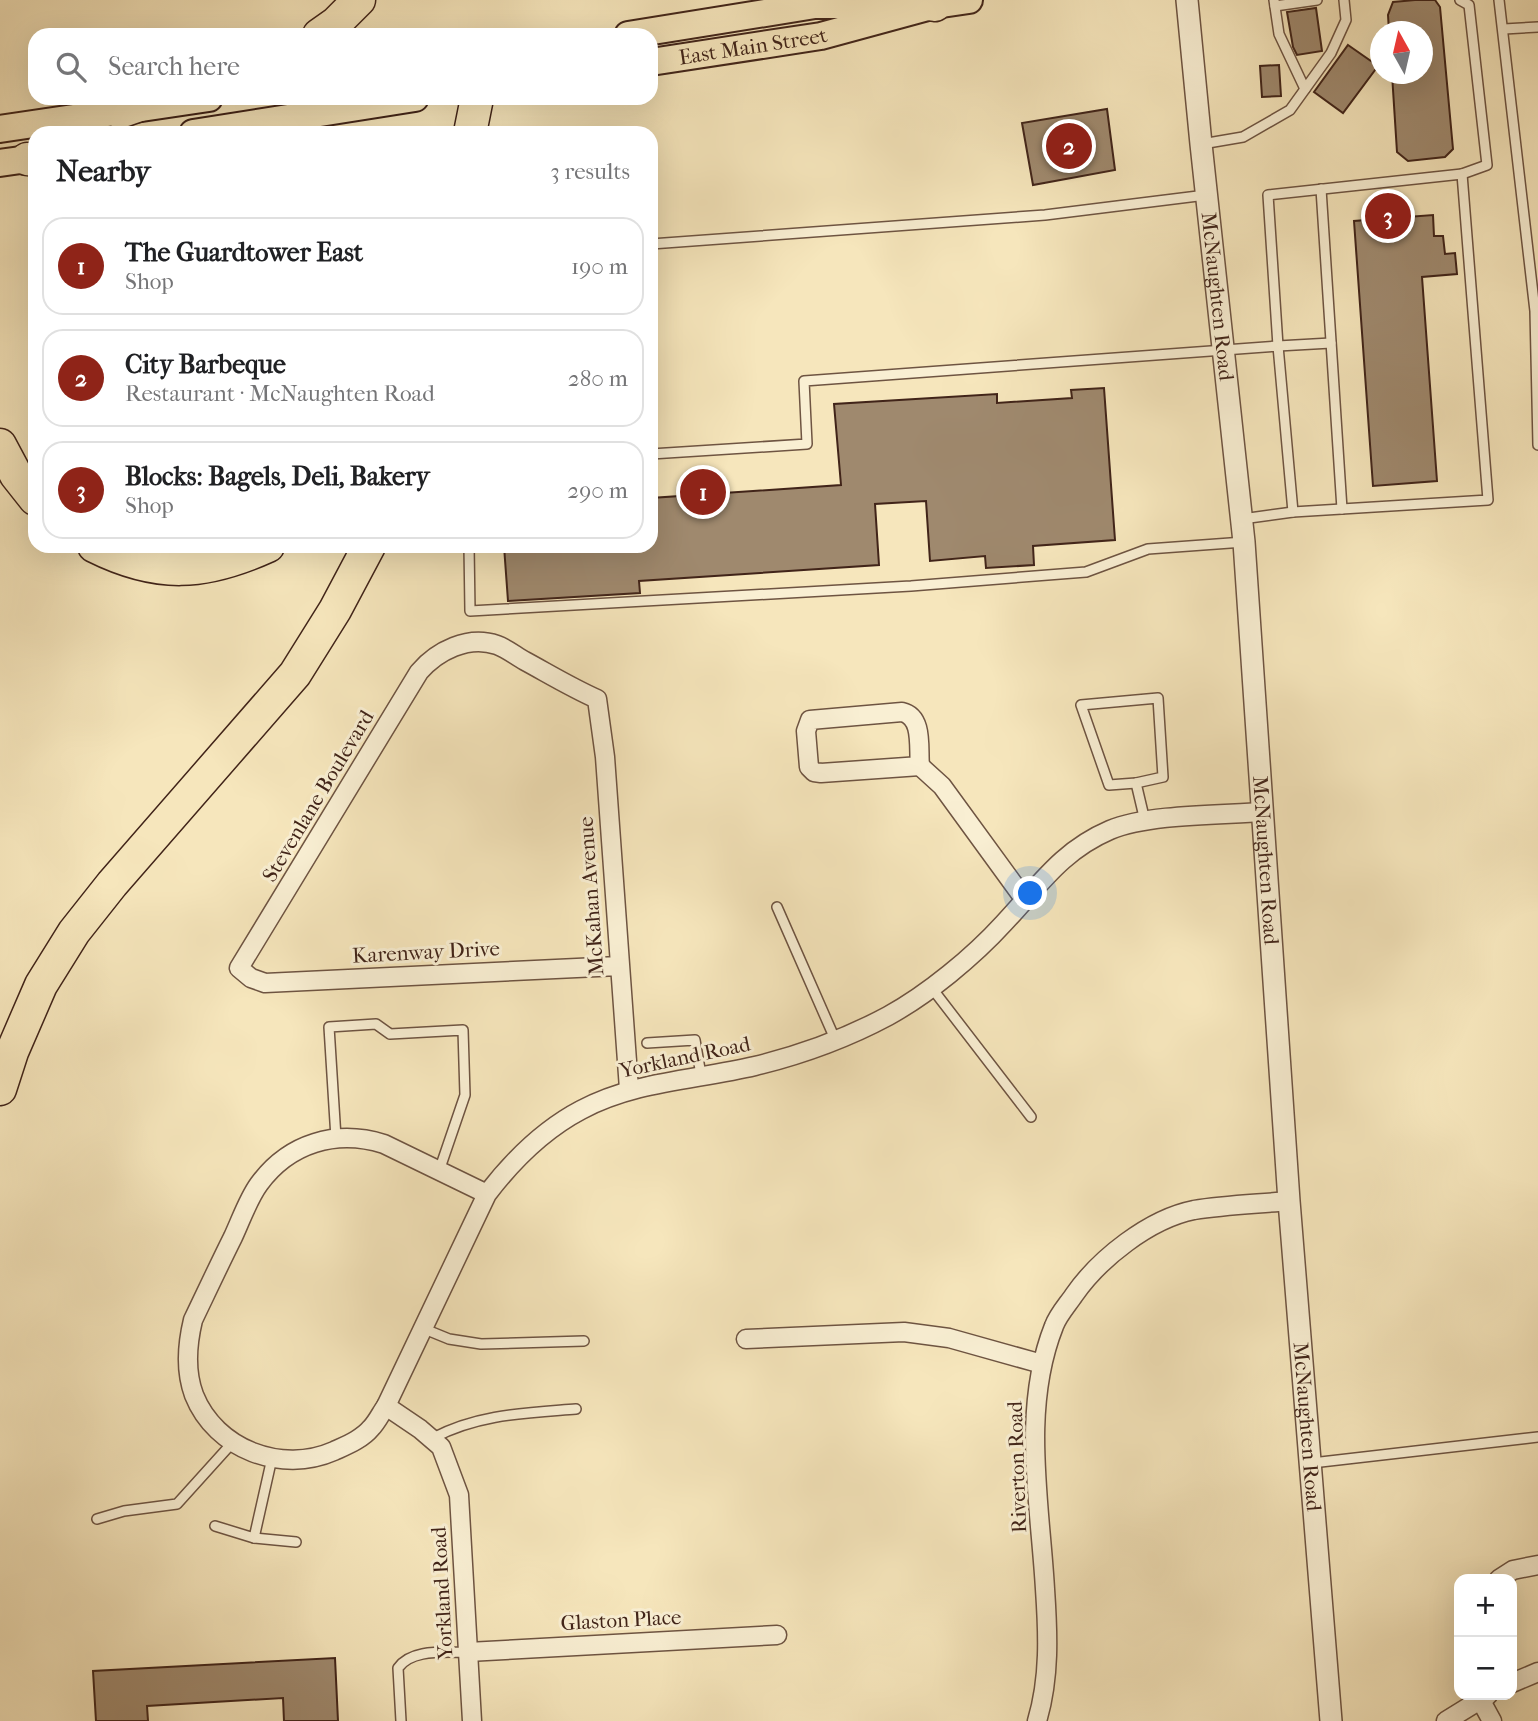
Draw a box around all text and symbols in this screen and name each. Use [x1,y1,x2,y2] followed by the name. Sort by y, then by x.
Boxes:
[1370,21,1433,84] north arrow
[677,23,830,70] street label: East Main Street
[28,28,658,105] search box
[52,48,90,86] icon: search
[108,51,240,82] text: Search here
[1046,120,1092,172] pin: 2
[56,154,151,189] text: Nearby
[550,158,630,185] text: 3 results
[1365,190,1411,242] pin: 3
[1196,211,1239,383] street label: McNaughten Road
[125,237,363,268] text: The Guardtower East
[77,253,85,280] text: 1
[571,253,628,280] text: 190 m
[125,268,174,295] text: Shop
[125,349,286,380] text: City Barbeque
[75,365,87,392] text: 2
[568,365,628,392] text: 280 m
[125,380,435,407] text: Restaurant · McNaughten Road
[125,461,430,492] text: Blocks: Bagels, Deli, Bakery
[680,466,726,518] pin: 1
[76,477,86,504] text: 3
[567,477,628,504] text: 290 m
[125,492,174,519] text: Shop
[257,705,379,886] street label: Stevenlane Boulevard
[1248,775,1284,946] street label: McNaughten Road
[573,816,609,976] street label: McKahan Avenue
[1013,876,1047,910] your location
[352,936,500,968] street label: Karenway Drive
[617,1031,753,1083] street label: Yorkland Road
[1288,1341,1326,1513] street label: McNaughten Road
[1003,1400,1031,1533] street label: Riverton Road
[427,1526,458,1661] street label: Yorkland Road
[1454,1574,1517,1700] map controls
[1454,1574,1517,1637] button: +
[560,1605,682,1635] street label: Glaston Place
[1454,1637,1517,1700] button: −

